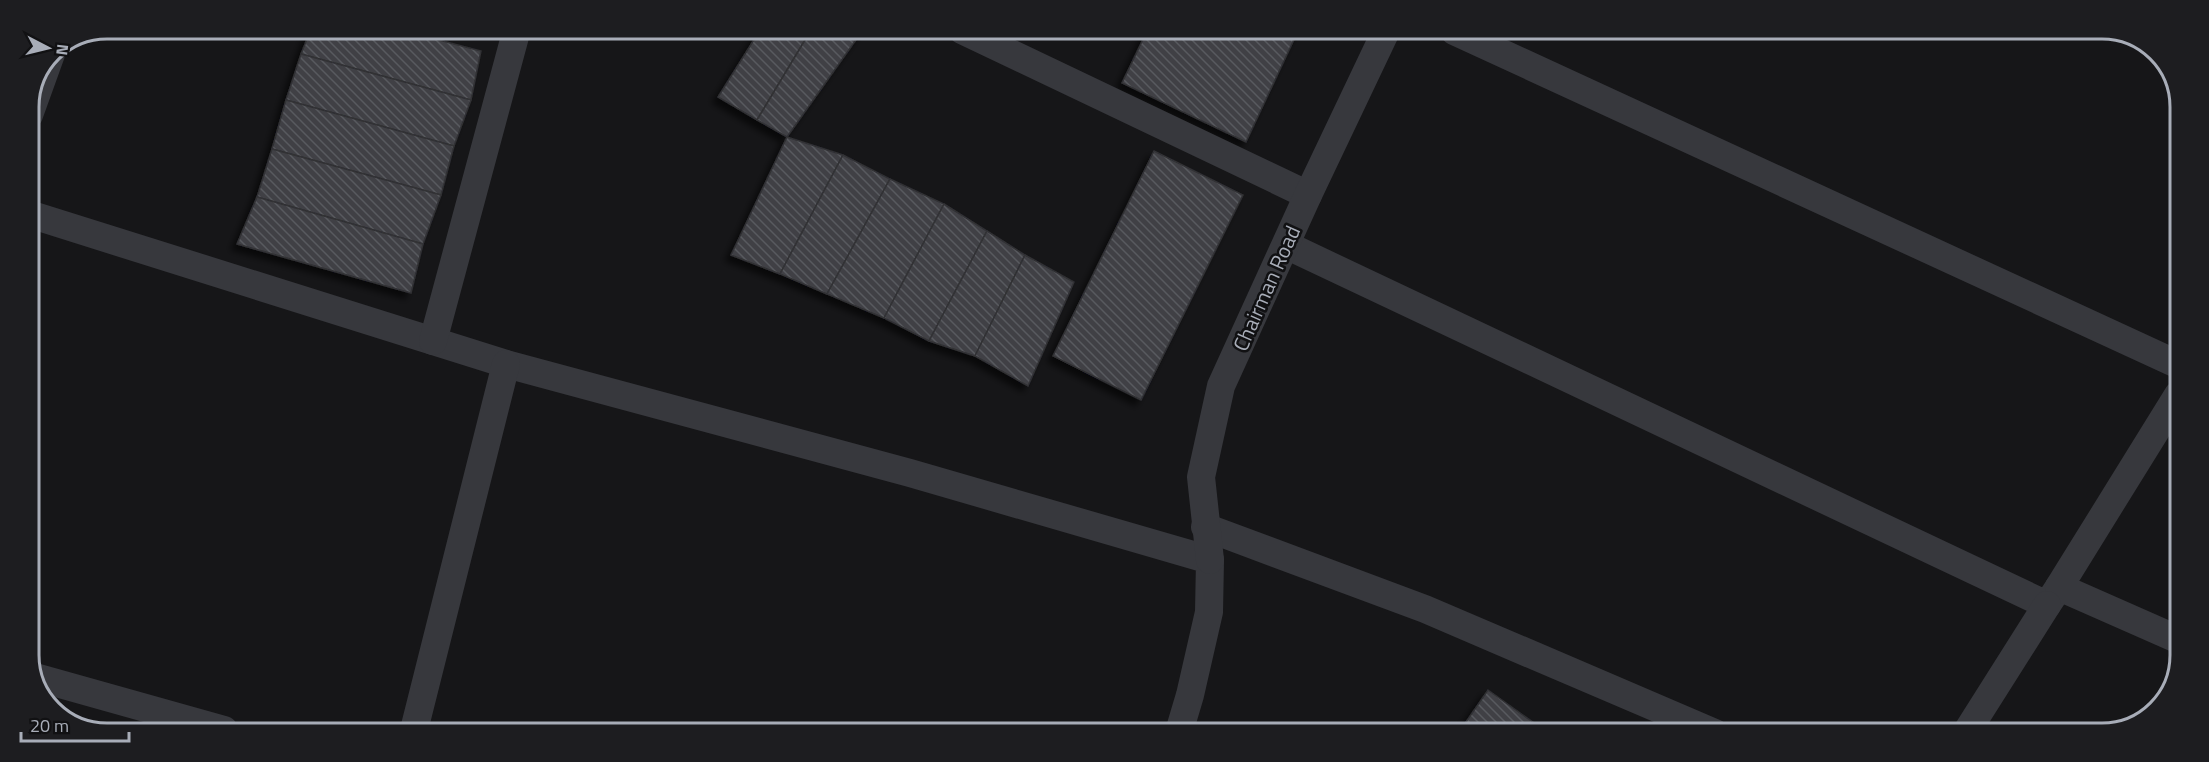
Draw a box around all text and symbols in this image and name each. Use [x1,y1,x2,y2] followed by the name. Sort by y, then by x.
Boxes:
[18,18,78,78] north arrow
[50,43,75,57] text: N
[1224,220,1308,356] street label: Chairman Road
[21,705,129,743] scale bar
[30,712,69,739] text: 20 m

